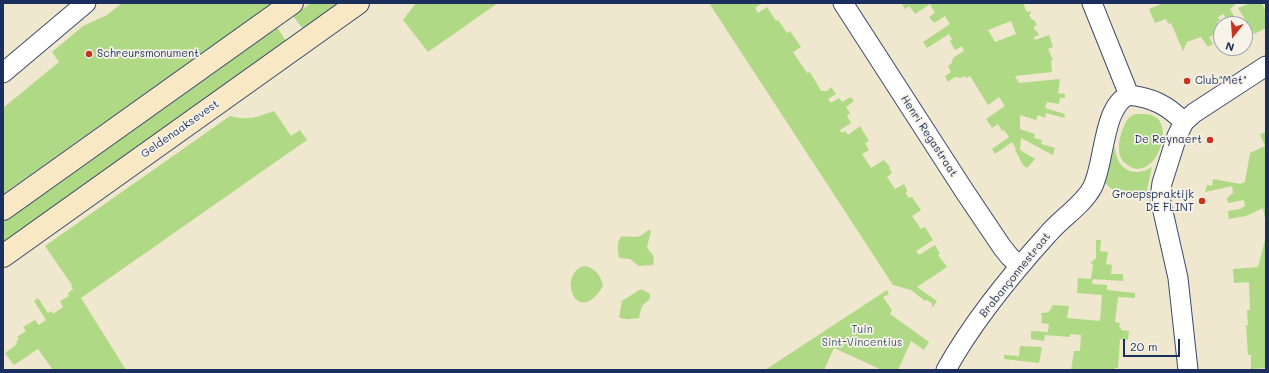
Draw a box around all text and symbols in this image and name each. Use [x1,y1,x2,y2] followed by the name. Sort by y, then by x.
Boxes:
[1213,16,1253,56] north arrow
[1223,39,1236,55] text: N
[97,47,199,61] place label: Schreursmonument
[84,49,94,59] marker: Schreursmonument
[1195,74,1247,88] place label: Club"Met"
[1182,76,1192,86] marker: Club"Met"
[898,93,960,179] street label: Henri Regastraat
[138,97,222,161] street label: Geldenaaksevest
[1134,133,1202,147] place label: De Reynaert
[1205,135,1215,145] marker: De Reynaert
[1112,188,1194,214] place label: Groepspraktijk DE FLINT
[1197,196,1207,206] marker: Groepspraktijk DE FLINT
[977,230,1053,320] street label: Brabançonnestraat
[822,323,902,349] park label: Tuin Sint-Vincentius
[1125,331,1182,357] scale bar
[1130,338,1158,354] text: 20 m

